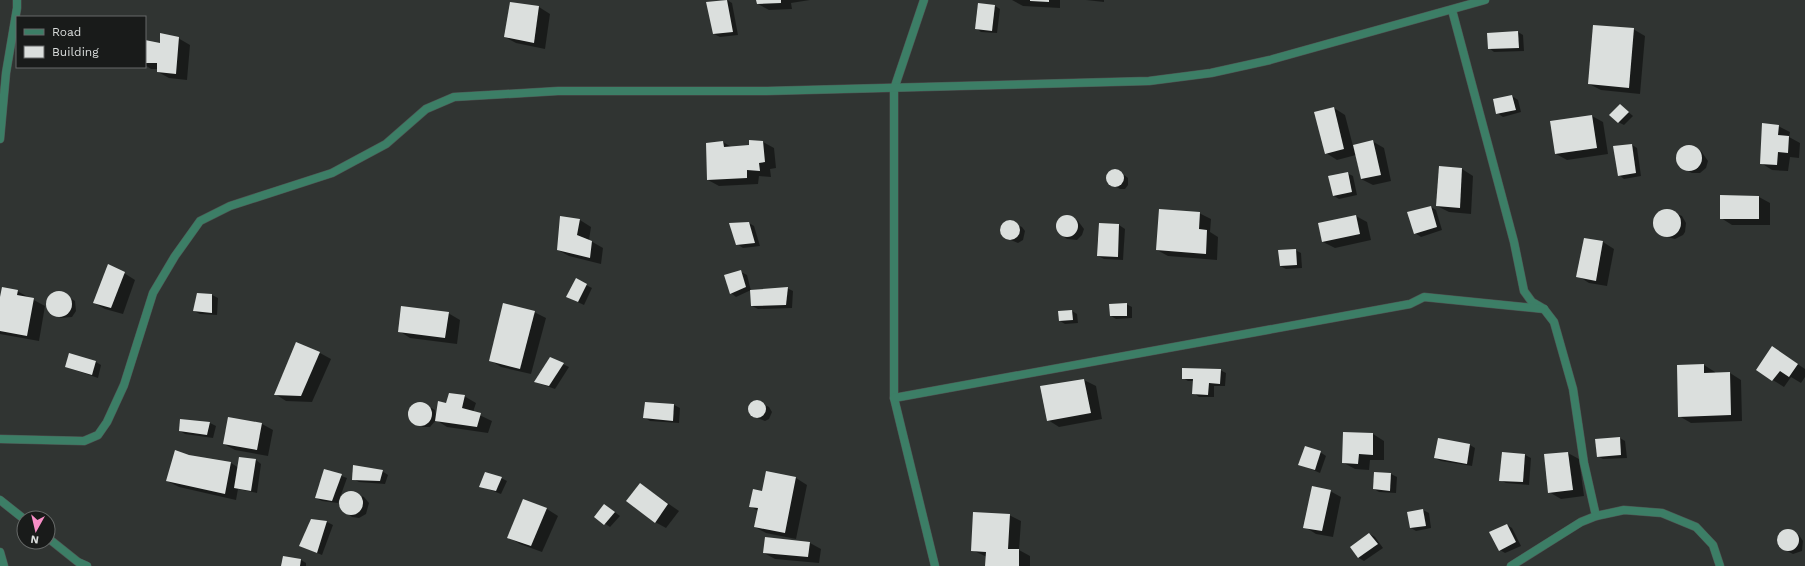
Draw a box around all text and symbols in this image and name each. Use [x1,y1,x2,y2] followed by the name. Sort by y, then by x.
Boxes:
[16,16,146,68] legend
[52,25,81,39] text: Road
[52,45,99,59] text: Building
[16,510,56,550] north arrow
[30,532,40,546] text: N

